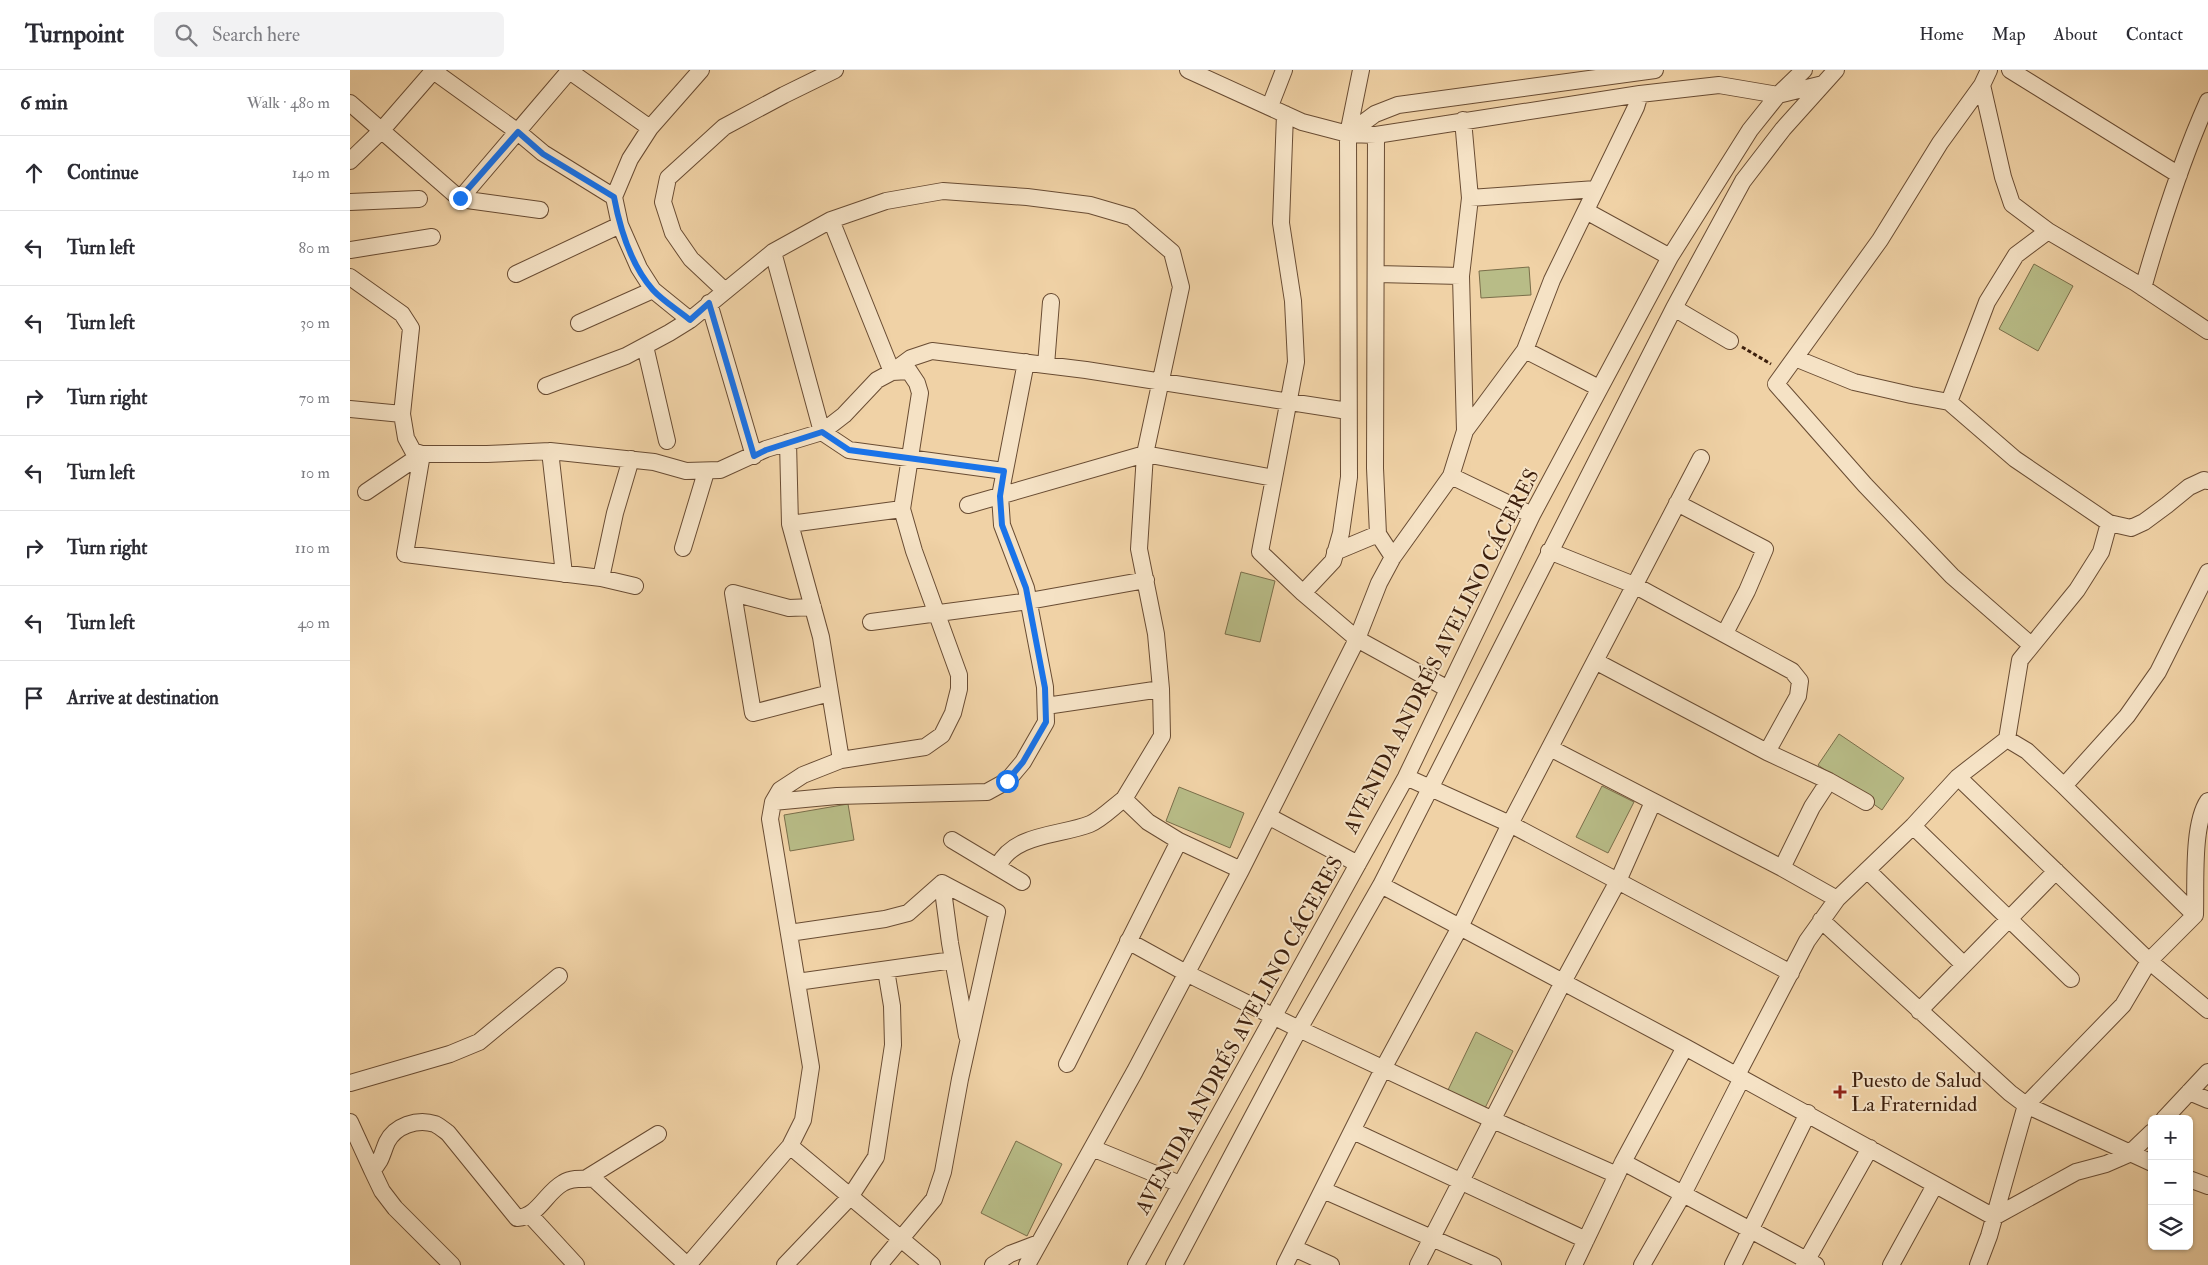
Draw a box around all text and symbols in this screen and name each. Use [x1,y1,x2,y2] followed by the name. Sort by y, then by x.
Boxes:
[154,12,504,57] search box
[25,19,124,50] text: Turnpoint
[172,21,200,49] icon: search
[212,23,300,47] text: Search here
[1919,23,1964,46] text: Home
[1992,23,2026,46] text: Map
[2054,23,2098,46] text: About
[2126,23,2183,46] text: Contact
[20,89,68,116] text: 6 min
[247,93,330,113] text: Walk · 480 m
[20,159,48,187] icon: ahead
[67,161,138,185] text: Continue
[292,163,330,183] text: 140 m
[449,187,472,210] route end
[20,234,48,262] icon: left
[67,236,135,260] text: Turn left
[299,238,330,258] text: 80 m
[20,309,48,337] icon: left
[67,311,135,335] text: Turn left
[300,313,330,333] text: 30 m
[20,384,48,412] icon: right
[67,386,147,410] text: Turn right
[299,388,330,408] text: 70 m
[20,459,48,487] icon: left
[67,461,135,485] text: Turn left
[300,463,330,483] text: 10 m
[1337,464,1546,839] street label: AVENIDA ANDRÉS AVELINO CÁCERES
[20,534,48,562] icon: right
[67,536,147,560] text: Turn right
[295,538,330,558] text: 110 m
[20,609,48,637] icon: left
[67,611,135,635] text: Turn left
[297,613,330,633] text: 40 m
[20,684,48,712] icon: arrive
[67,686,219,710] text: Arrive at destination
[996,770,1019,793] route start
[1129,851,1350,1220] street label: AVENIDA ANDRÉS AVELINO CÁCERES
[1851,1067,1982,1118] place label: Puesto de Salud La Fraternidad
[1833,1085,1847,1099] marker: Puesto de Salud La Fraternidad
[2148,1115,2193,1250] map controls
[2148,1115,2193,1160] button: +
[2148,1160,2193,1205] button: −
[2148,1205,2193,1250] button: layers

